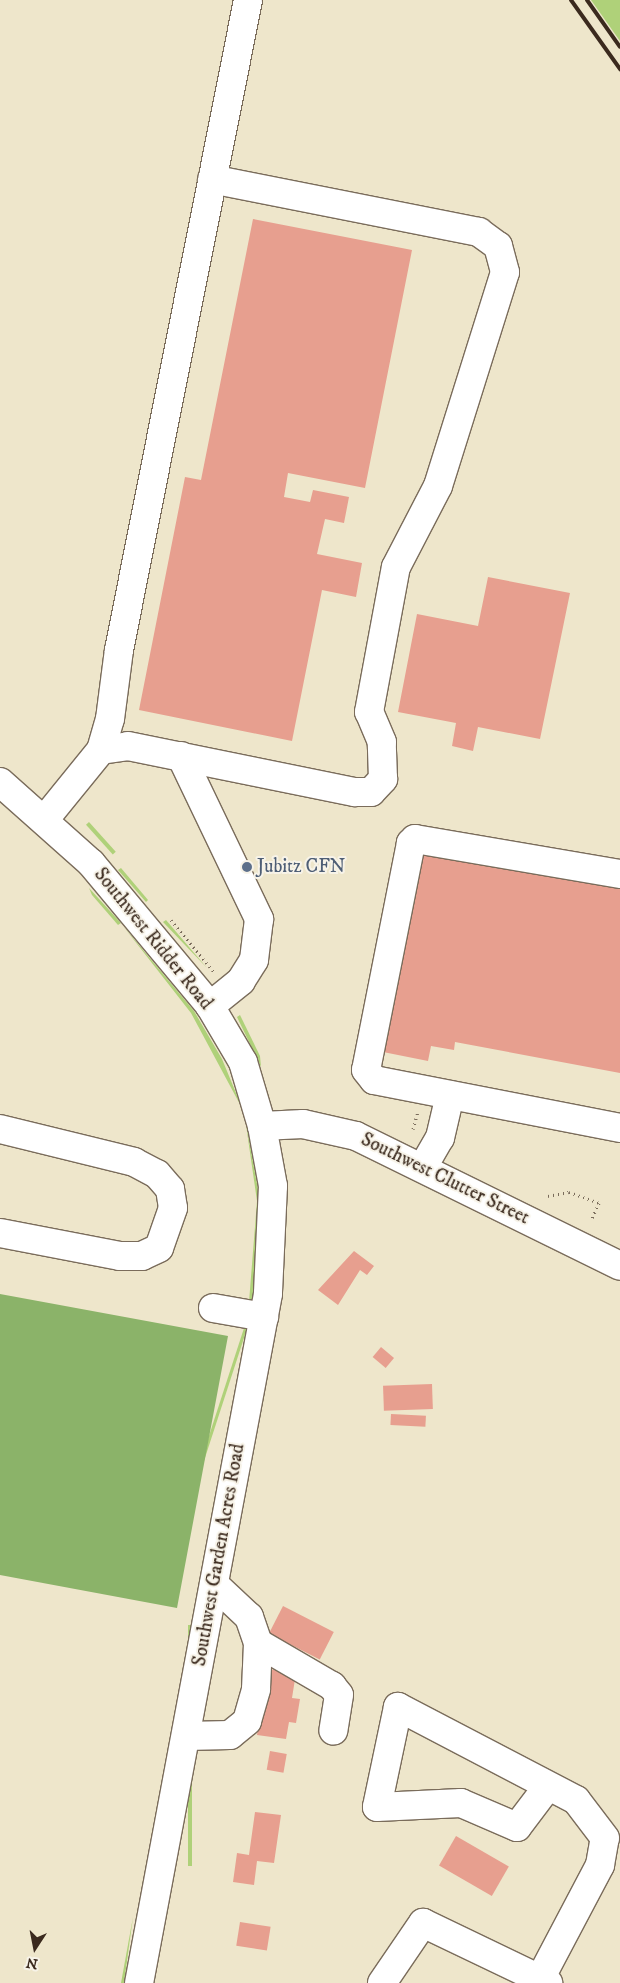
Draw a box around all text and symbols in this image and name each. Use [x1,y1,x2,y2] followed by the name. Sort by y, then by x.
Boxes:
[257,856,345,878] place label: Jubitz CFN
[241,861,253,873] marker: Jubitz CFN
[89,864,217,1014] street label: Southwest Ridder Road
[357,1128,533,1230] street label: Southwest Clutter Street
[188,1442,250,1668] street label: Southwest Garden Acres Road
[10,1923,60,1973] north arrow
[25,1953,39,1973] text: N

